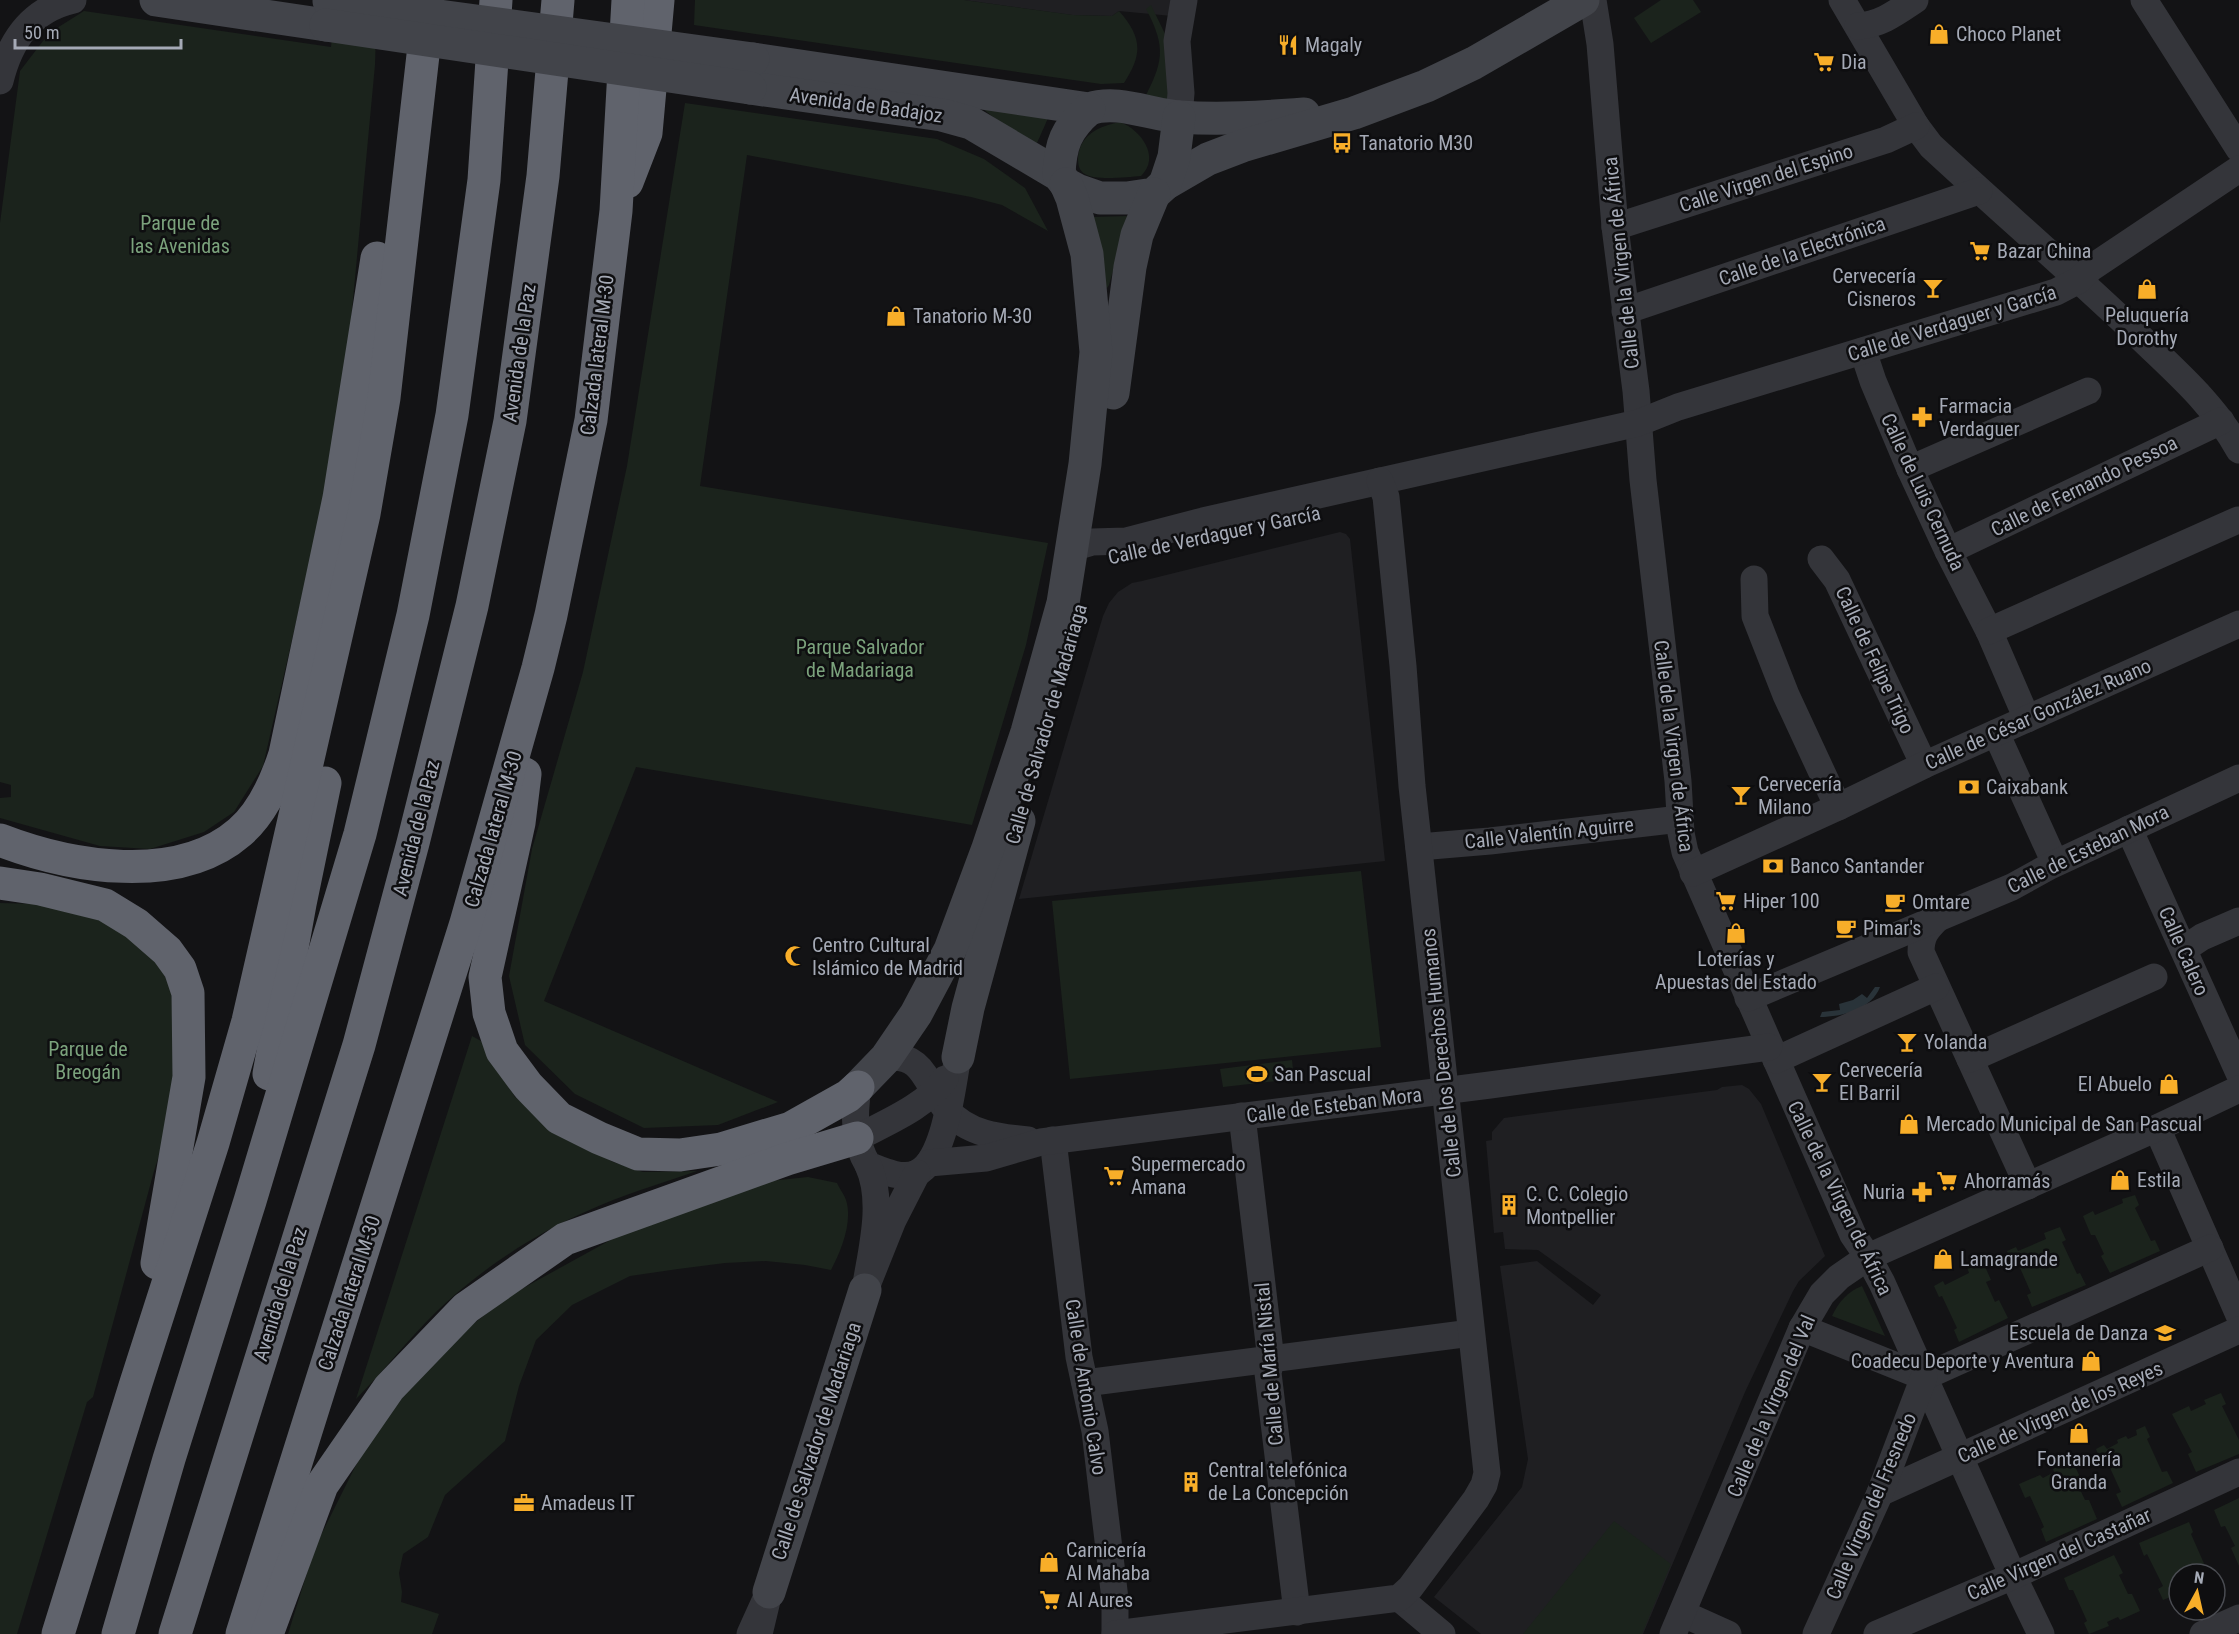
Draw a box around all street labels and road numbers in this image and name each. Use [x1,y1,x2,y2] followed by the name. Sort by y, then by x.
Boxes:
[788,82,944,128] street label: Avenida de Badajoz
[1676,139,1856,217] street label: Calle Virgen del Espino
[1598,156,1644,370] street label: Calle de la Virgen de África
[1715,211,1889,291] street label: Calle de la Electrónica
[575,273,619,437] street label: Calzada lateral M-30
[1845,280,2059,366] street label: Calle de Verdaguer y García
[497,282,541,424] street label: Avenida de la Paz
[1876,410,1970,574] street label: Calle de Luis Cernuda
[1987,430,2181,542] street label: Calle de Fernando Pessoa
[1105,501,1323,569] street label: Calle de Verdaguer y García
[1830,583,1920,737] street label: Calle de Felipe Trigo
[1000,601,1092,847] street label: Calle de Salvador de Madariaga
[1649,639,1699,853] street label: Calle de la Virgen de África
[1921,653,2155,775] street label: Calle de César González Ruano
[459,748,527,910] street label: Calzada lateral M-30
[388,758,444,898] street label: Avenida de la Paz
[2003,800,2173,898] street label: Calle de Esteban Mora
[1463,812,1635,854] street label: Calle Valentín Aguirre
[2154,903,2214,999] street label: Calle Calero
[1416,927,1466,1179] street label: Calle de los Derechos Humanos
[1245,1082,1423,1128] street label: Calle de Esteban Mora
[1782,1097,1898,1299] street label: Calle de la Virgen de África
[313,1212,385,1374] street label: Calzada lateral M-30
[248,1224,312,1364] street label: Avenida de la Paz
[1250,1281,1288,1447] street label: Calle de María Nistal
[1060,1297,1112,1477] street label: Calle de Antonio Calvo
[1722,1311,1820,1501] street label: Calle de la Virgen del Val
[766,1319,866,1563] street label: Calle de Salvador de Madariaga
[1954,1356,2166,1468] street label: Calle de Virgen de los Reyes
[1821,1409,1921,1603] street label: Calle Virgen del Fresnedo
[1963,1503,2155,1605] street label: Calle Virgen del Castañar

